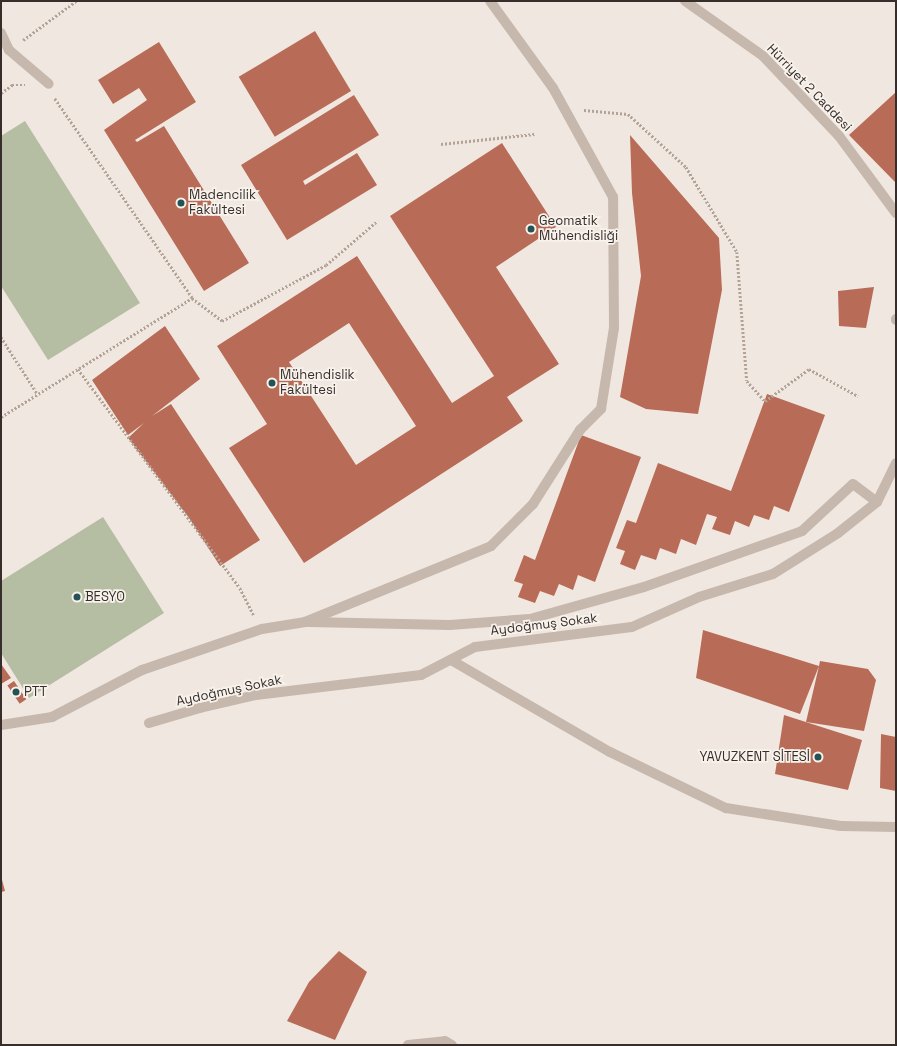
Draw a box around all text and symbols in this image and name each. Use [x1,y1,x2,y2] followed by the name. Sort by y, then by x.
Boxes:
[763,41,855,135] street label: Hürriyet 2 Caddesi
[189,188,256,219] place label: Madencilik Fakültesi
[176,198,186,208] marker: Madencilik Fakültesi
[539,214,618,245] place label: Geomatik Mühendisliği
[526,224,536,234] marker: Geomatik Mühendisliği
[280,368,355,399] place label: Mühendislik Fakültesi
[267,378,277,388] marker: Mühendislik Fakültesi
[85,589,125,605] place label: BESYO
[72,592,82,602] marker: BESYO
[490,611,598,639] street label: Aydoğmuş Sokak
[175,672,283,710] street label: Aydoğmuş Sokak
[24,684,47,700] place label: PTT
[11,687,21,697] marker: PTT
[699,749,810,765] place label: YAVUZKENT SİTESİ
[813,752,823,762] marker: YAVUZKENT SİTESİ

